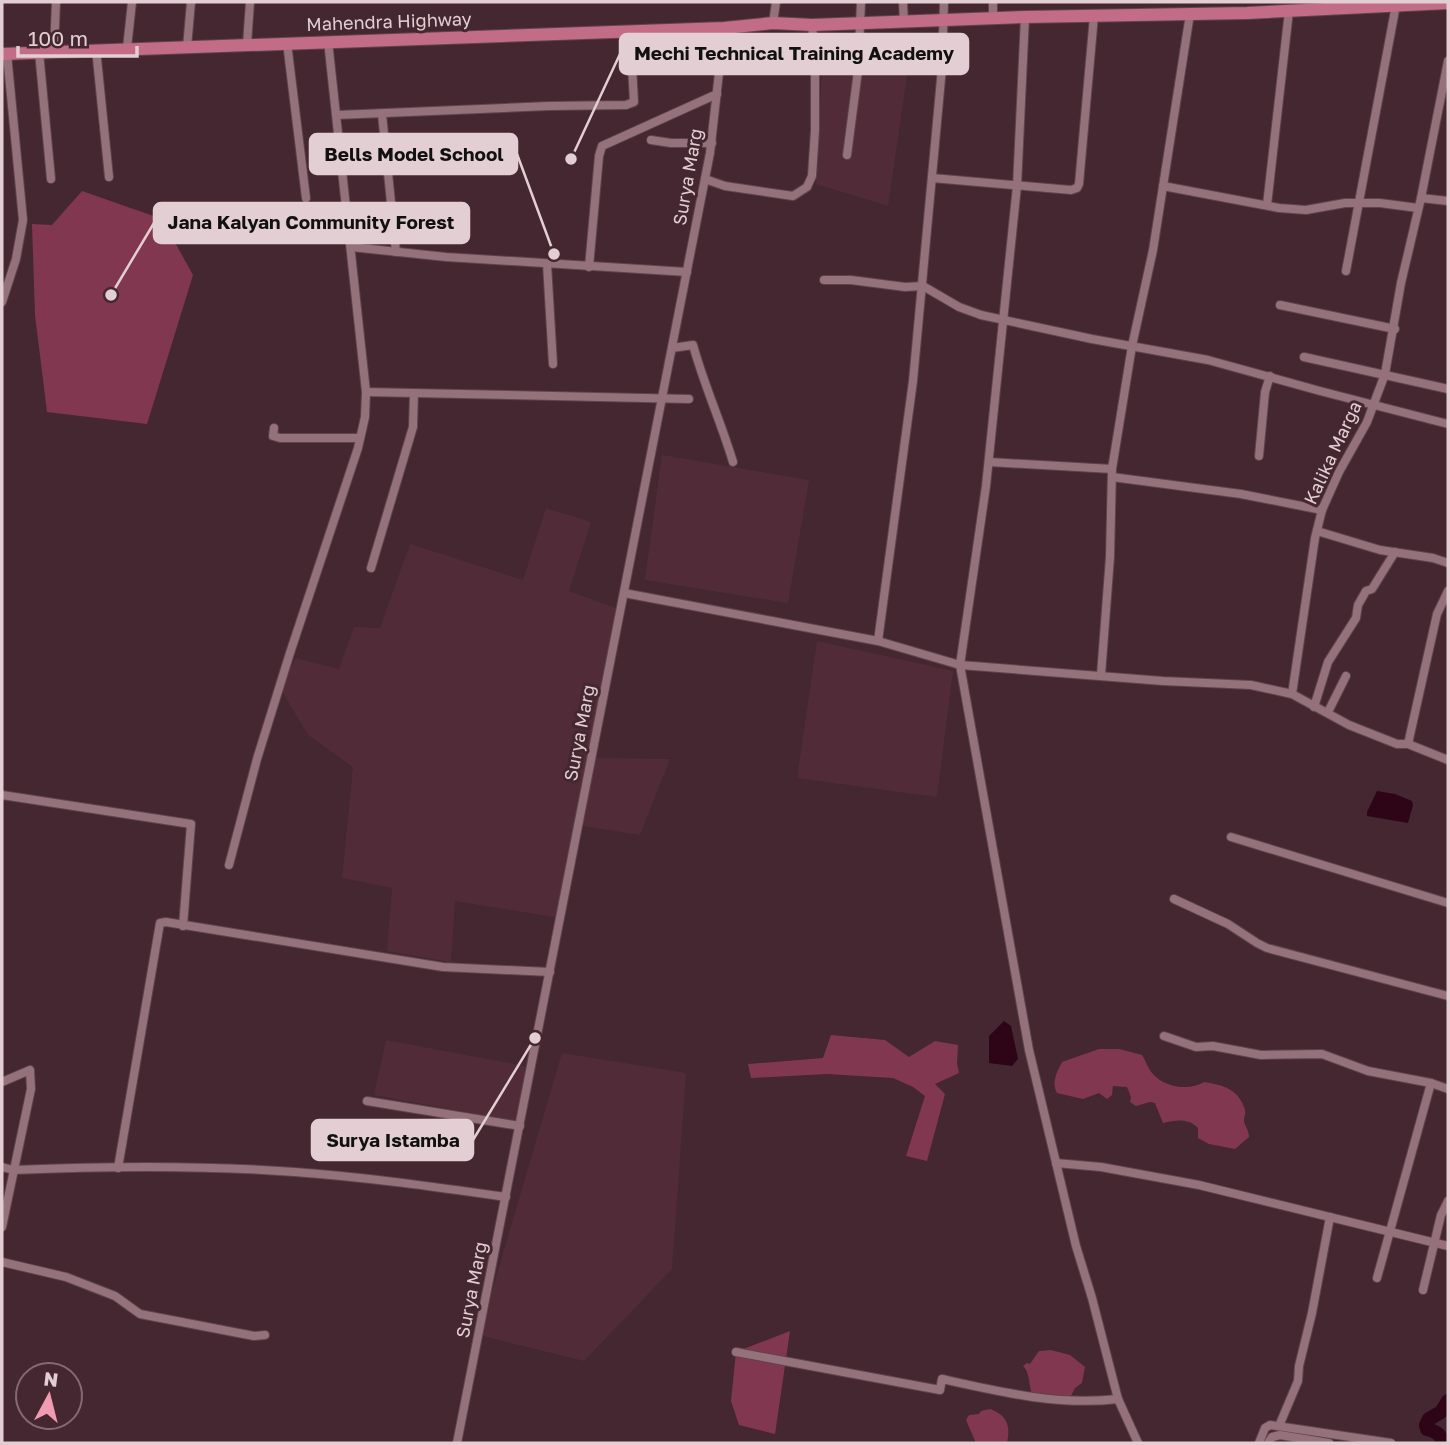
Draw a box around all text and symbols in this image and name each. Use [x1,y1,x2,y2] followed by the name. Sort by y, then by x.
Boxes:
[306,7,472,35] street label: Mahendra Highway
[18,14,136,58] scale bar
[28,25,88,51] text: 100 m
[620,34,968,74] callout: Mechi Technical Training Academy
[634,41,955,64] text: Mechi Technical Training Academy
[668,127,706,227] street label: Surya Marg
[310,134,517,174] callout: Bells Model School
[324,142,504,165] text: Bells Model School
[154,203,469,243] callout: Jana Kalyan Community Forest
[168,210,455,233] text: Jana Kalyan Community Forest
[1299,397,1366,508] street label: Kalika Marga
[559,683,599,783] street label: Surya Marg
[312,1120,473,1160] callout: Surya Istamba
[326,1128,460,1151] text: Surya Istamba
[451,1240,491,1340] street label: Surya Marg
[14,1361,84,1431] north arrow
[43,1366,60,1391] text: N

